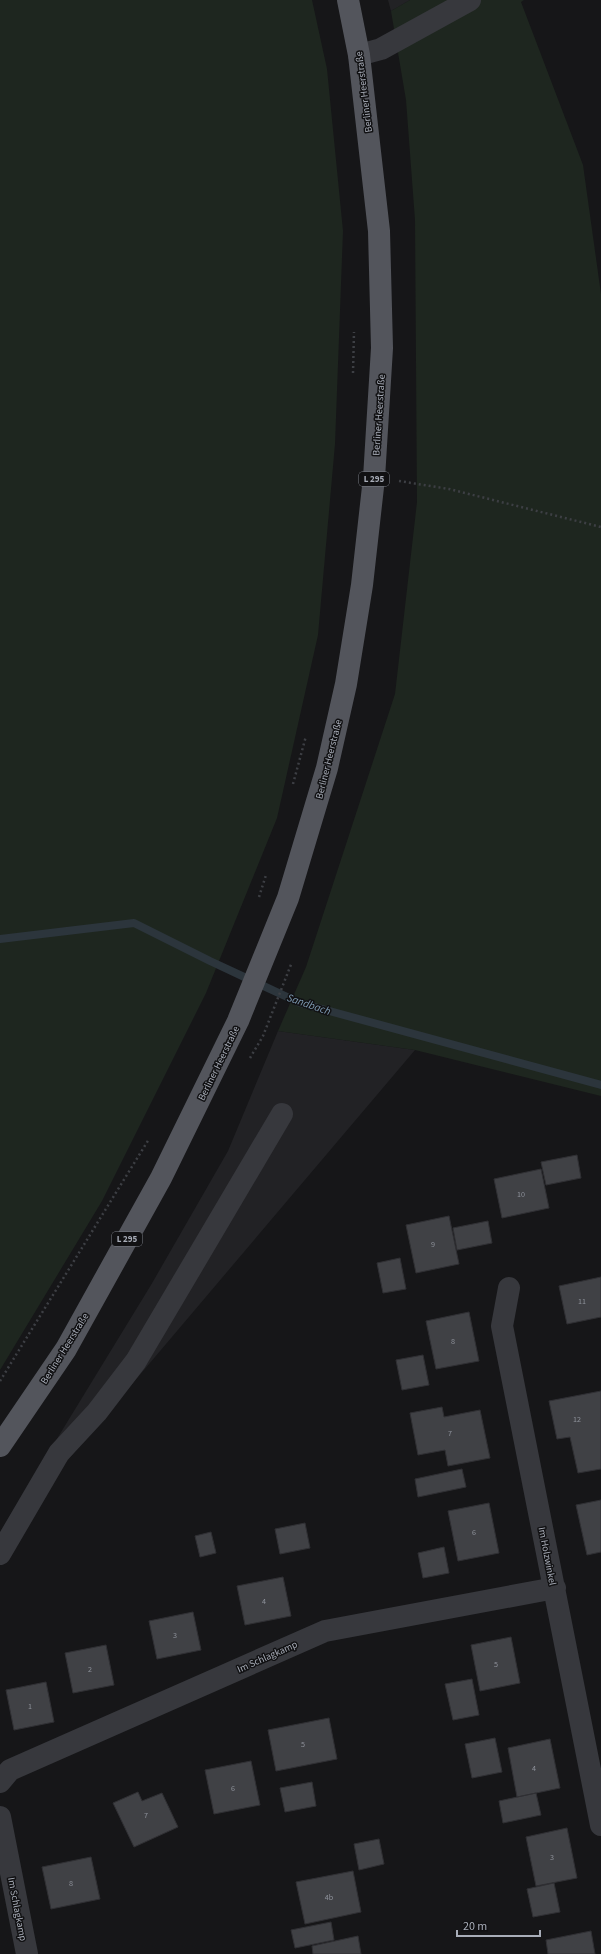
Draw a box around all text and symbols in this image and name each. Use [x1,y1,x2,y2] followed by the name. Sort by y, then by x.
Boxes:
[352,51,376,133] street label: Berliner Heerstraße
[369,374,389,456] street label: Berliner Heerstraße
[359,472,389,486] road number: L 295
[312,718,346,800] street label: Berliner Heerstraße
[285,990,333,1019] water label: Sandbach
[195,1024,243,1103] street label: Berliner Heerstraße
[517,1189,525,1200] house number: 10
[112,1232,142,1246] road number: L 295
[431,1239,435,1250] house number: 9
[578,1296,586,1307] house number: 11
[37,1310,92,1387] street label: Berliner Heerstraße
[451,1336,455,1347] house number: 8
[573,1414,581,1425] house number: 12
[448,1428,452,1439] house number: 7
[535,1526,560,1587] street label: Im Holzwinkel
[472,1527,476,1538] house number: 6
[262,1596,266,1607] house number: 4
[173,1630,177,1641] house number: 3
[235,1637,300,1676] street label: Im Schlagkamp
[494,1659,498,1670] house number: 5
[88,1664,92,1675] house number: 2
[28,1701,32,1712] house number: 1
[301,1739,305,1750] house number: 5
[532,1763,536,1774] house number: 4
[231,1783,235,1794] house number: 6
[144,1810,148,1821] house number: 7
[550,1852,554,1863] house number: 3
[4,1876,30,1943] street label: Im Schlagkamp
[69,1878,73,1889] house number: 8
[325,1892,334,1903] house number: 4b
[457,1912,540,1938] scale bar
[463,1918,487,1935] text: 20 m

